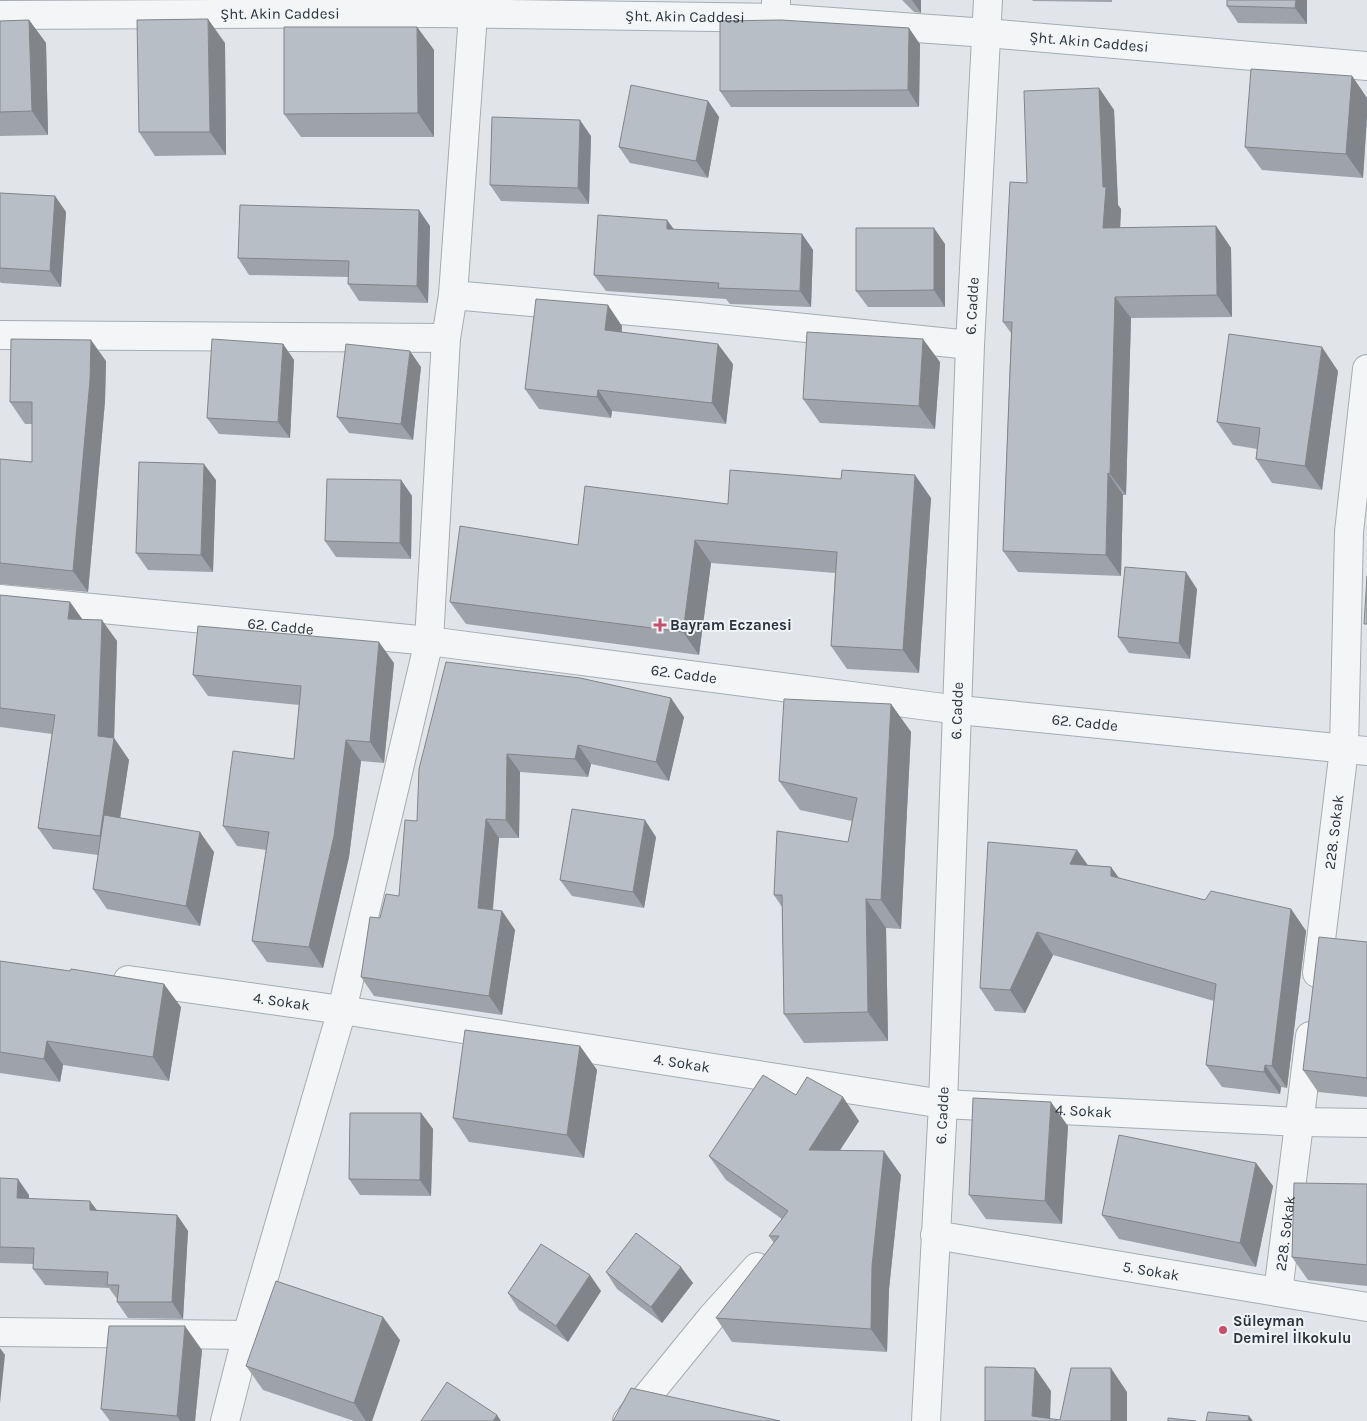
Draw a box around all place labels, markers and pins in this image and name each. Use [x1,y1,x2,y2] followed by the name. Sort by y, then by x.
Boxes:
[670,616,792,634] place label: Bayram Eczanesi
[654,619,666,631] marker: Bayram Eczanesi
[1233,1312,1351,1347] place label: Süleyman Demirel İlkokulu
[1217,1324,1229,1336] marker: Süleyman Demirel İlkokulu

